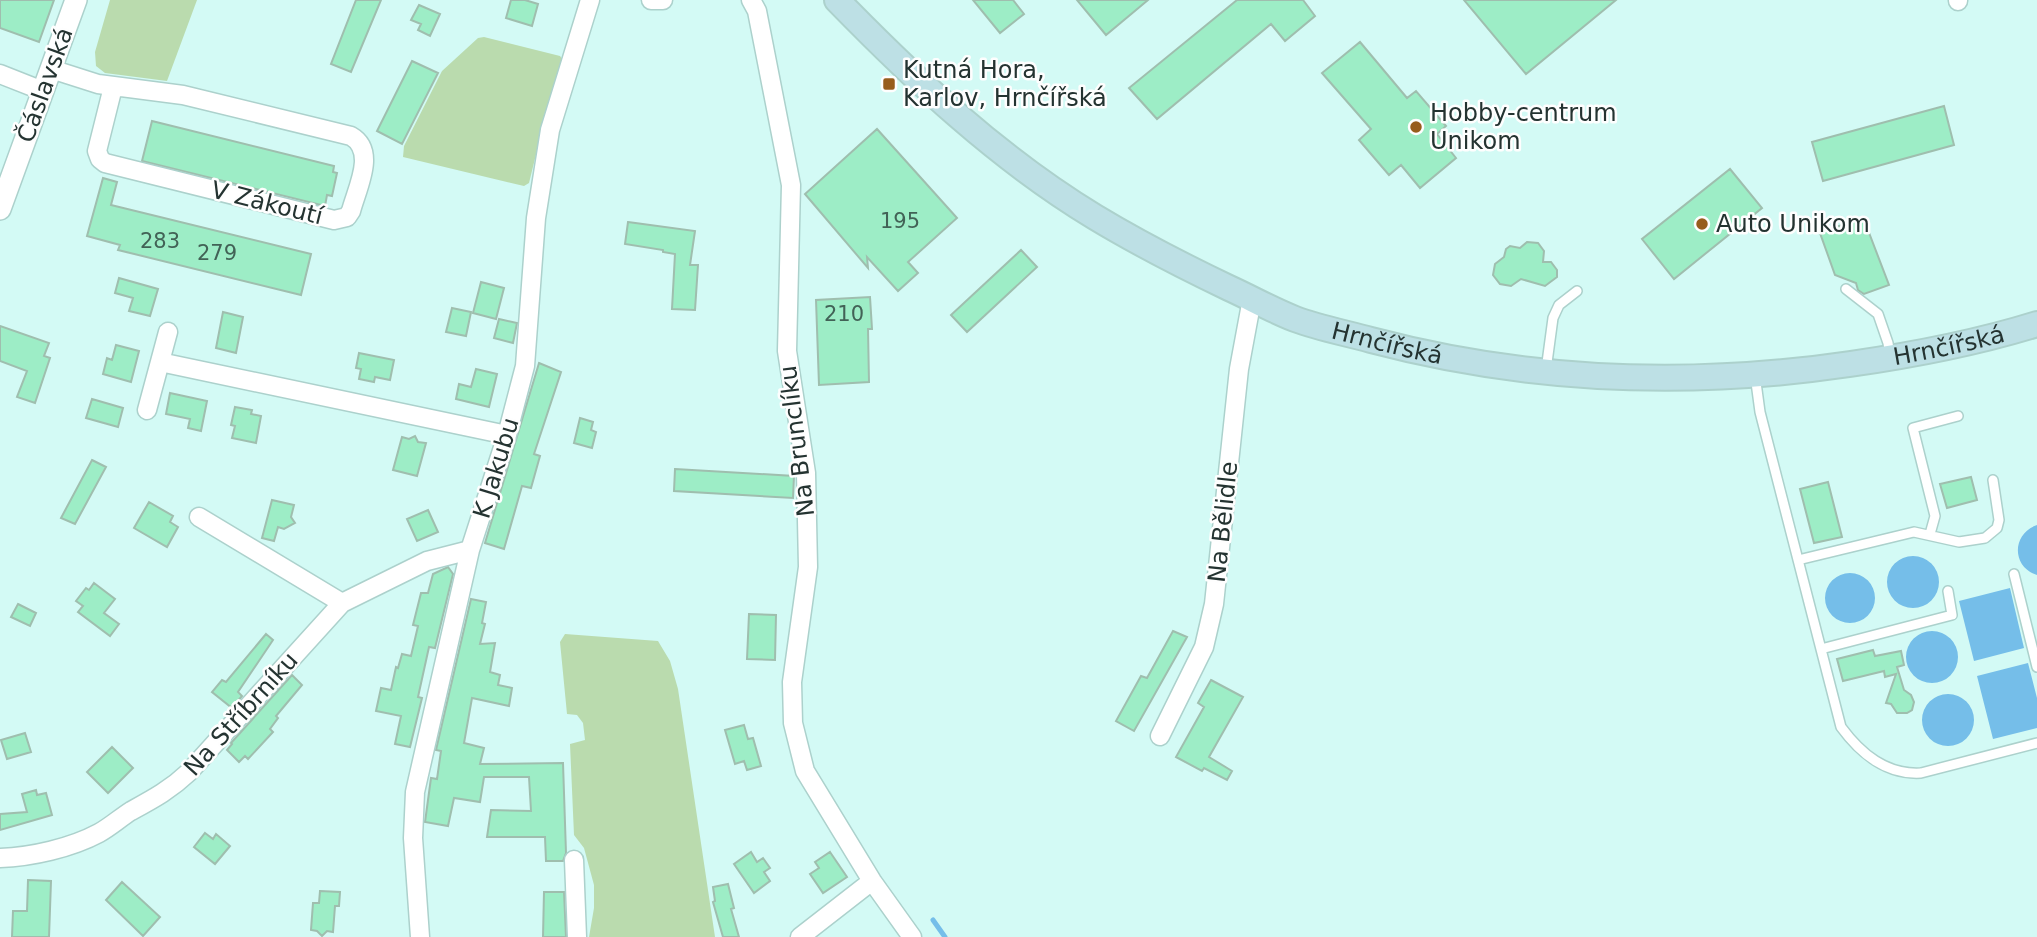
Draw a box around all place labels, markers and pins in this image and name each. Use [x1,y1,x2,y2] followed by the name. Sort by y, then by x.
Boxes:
[903,56,1107,112] place label: Kutná Hora, Karlov, Hrnčířská
[881,76,897,92] marker: Kutná Hora, Karlov, Hrnčířská
[1430,99,1617,155] place label: Hobby-centrum Unikom
[1408,119,1424,135] marker: Hobby-centrum Unikom
[1716,210,1870,238] place label: Auto Unikom
[1694,216,1710,232] marker: Auto Unikom

